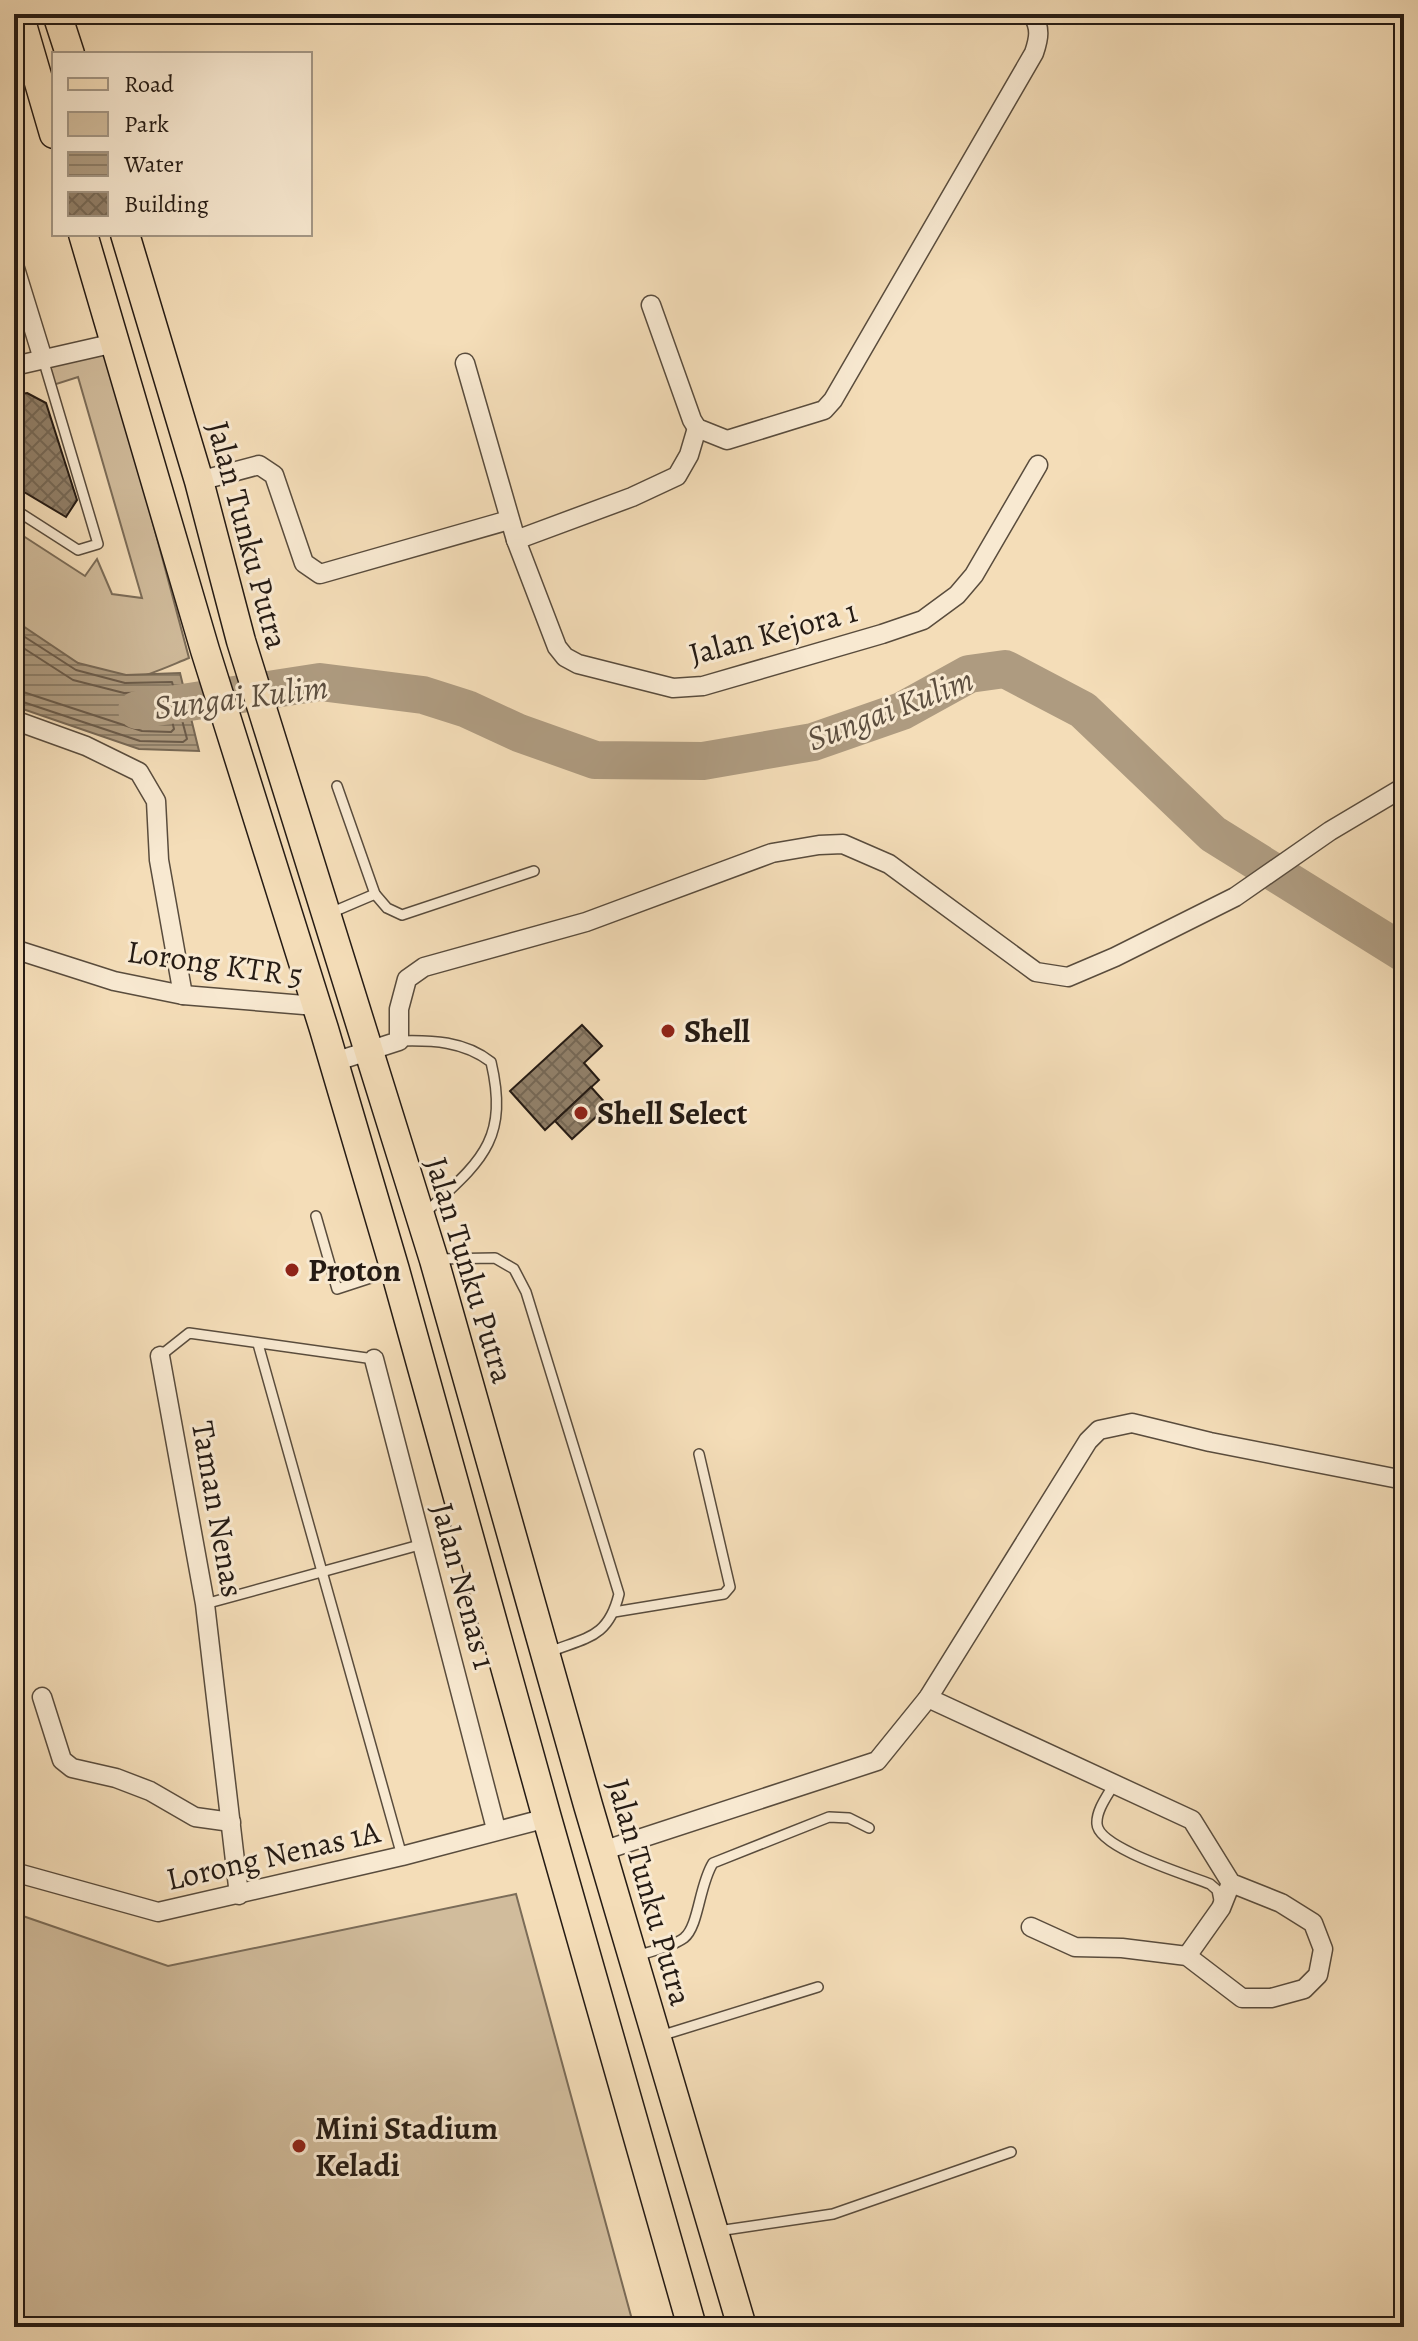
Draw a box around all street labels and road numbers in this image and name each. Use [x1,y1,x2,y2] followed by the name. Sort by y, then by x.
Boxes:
[196,416,300,654] street label: Jalan Tunku Putra
[684,588,862,676] street label: Jalan Kejora 1
[124,929,306,997] street label: Lorong KTR 5
[415,1152,525,1389] street label: Jalan Tunku Putra
[181,1417,255,1601] street label: Taman Nenas
[421,1498,507,1674] street label: Jalan Nenas 1
[597,1773,703,2011] street label: Jalan Tunku Putra
[162,1809,385,1901] street label: Lorong Nenas 1A

